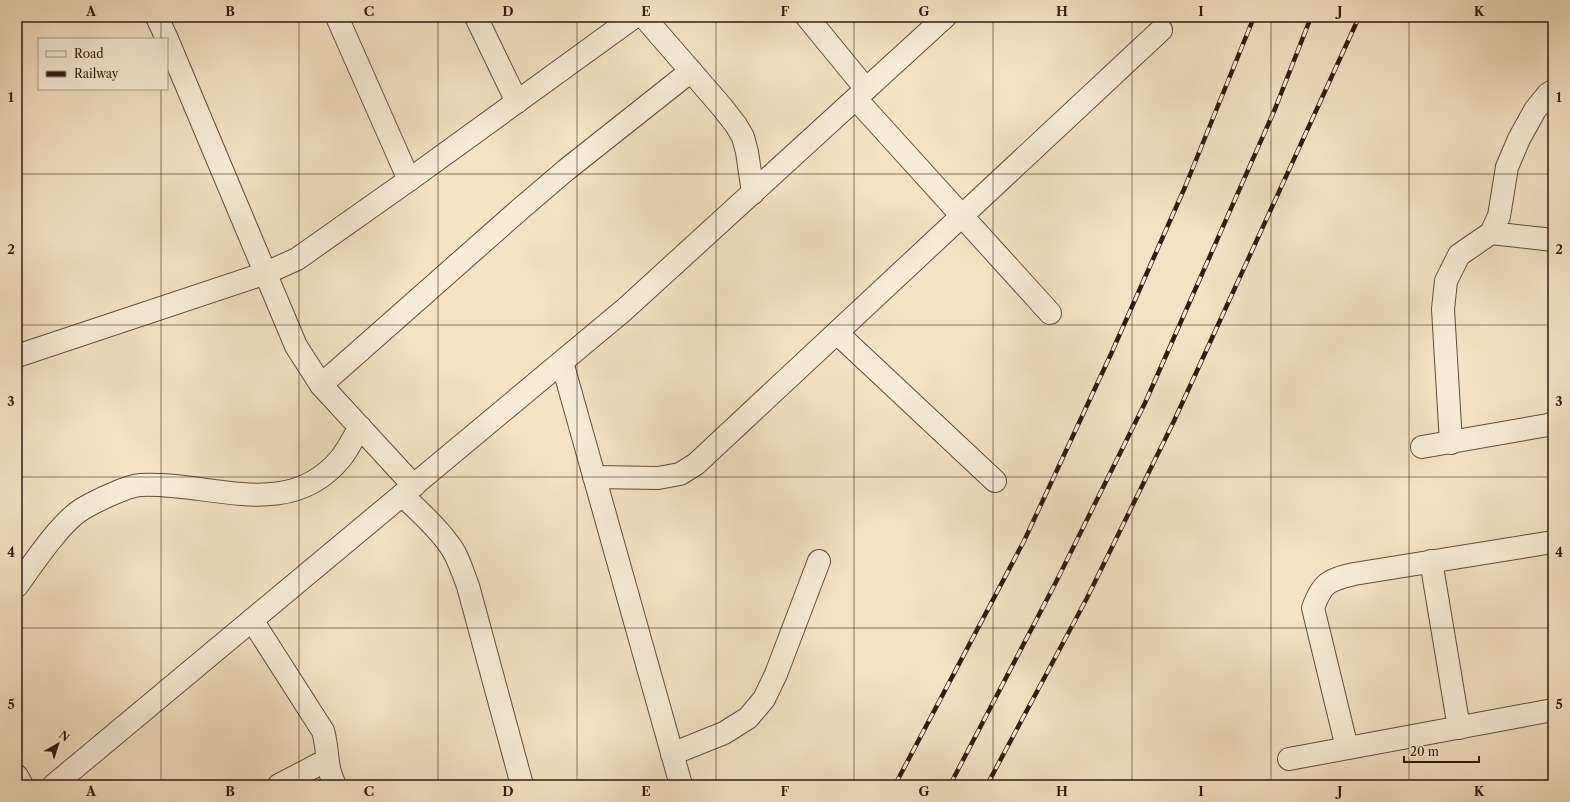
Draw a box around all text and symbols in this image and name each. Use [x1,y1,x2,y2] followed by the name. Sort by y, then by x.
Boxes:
[85,3,97,19] text: A
[225,3,235,19] text: B
[364,3,374,19] text: C
[502,3,514,19] text: D
[641,3,651,19] text: E
[781,3,790,19] text: F
[918,3,930,19] text: G
[1056,3,1068,19] text: H
[1198,3,1204,19] text: I
[1335,3,1343,19] text: J
[1474,3,1485,19] text: K
[38,38,168,90] legend
[74,46,104,61] text: Road
[74,66,119,81] text: Railway
[8,89,14,105] text: 1
[1556,89,1562,105] text: 1
[7,241,15,257] text: 2
[1555,241,1563,257] text: 2
[7,393,15,409] text: 3
[1555,393,1563,409] text: 3
[7,544,15,560] text: 4
[1555,544,1563,560] text: 4
[7,696,15,712] text: 5
[1555,696,1563,712] text: 5
[38,724,78,764] north arrow
[56,728,73,745] text: N
[1404,738,1479,764] scale bar
[1410,744,1439,759] text: 20 m
[85,783,97,799] text: A
[225,783,235,799] text: B
[364,783,374,799] text: C
[502,783,514,799] text: D
[641,783,651,799] text: E
[781,783,790,799] text: F
[918,783,930,799] text: G
[1056,783,1068,799] text: H
[1198,783,1204,799] text: I
[1335,783,1343,799] text: J
[1474,783,1485,799] text: K

